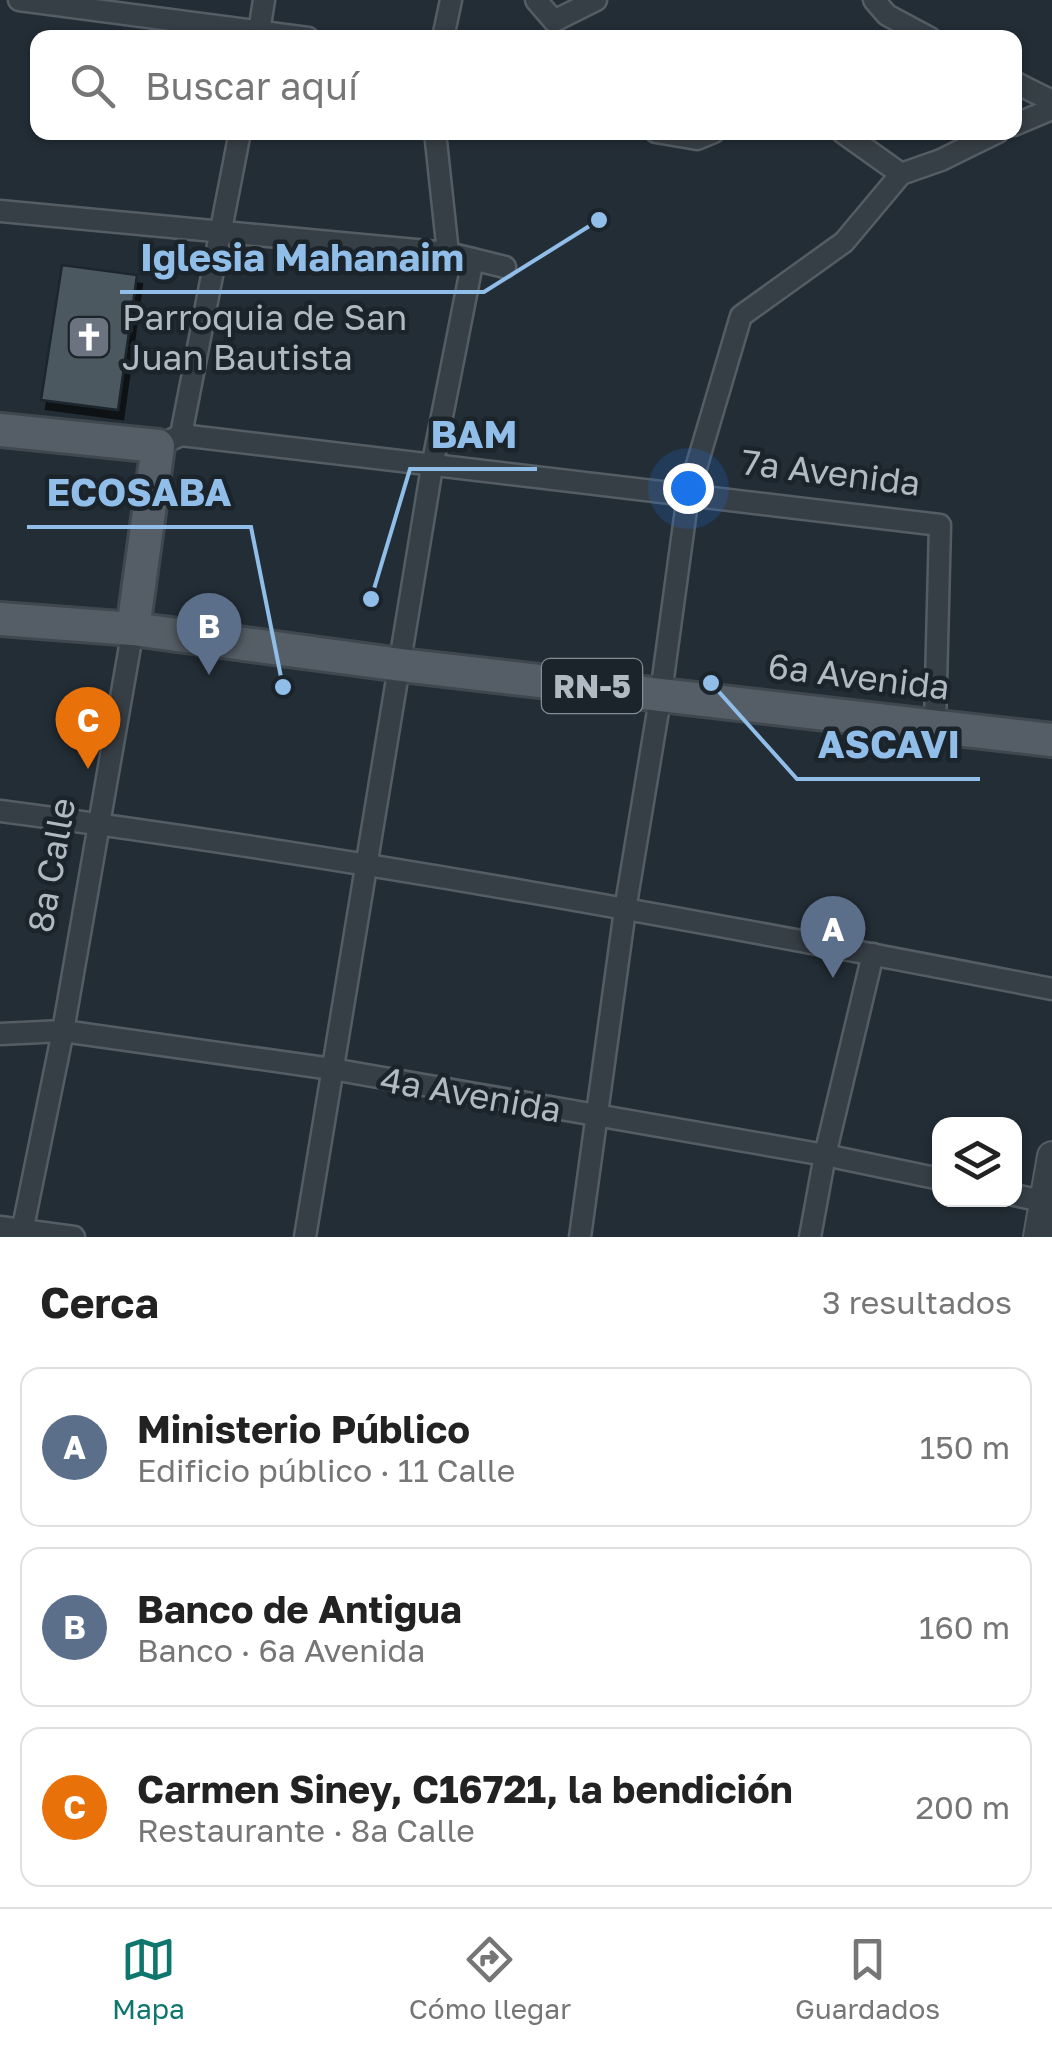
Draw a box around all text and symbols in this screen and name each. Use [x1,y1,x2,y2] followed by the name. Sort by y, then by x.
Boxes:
[30,30,1022,140] search box
[65,58,120,113] icon: search
[145,63,358,108] text: Buscar aquí
[120,224,484,292] callout: Iglesia Mahanaim
[140,234,464,280] text: Iglesia Mahanaim
[122,296,407,378] place label: Parroquia de San Juan Bautista
[66,314,112,360] church icon: Parroquia de San Juan Bautista
[410,401,537,469] callout: BAM
[431,411,517,456] text: BAM
[739,440,923,504] street label: 7a Avenida
[27,459,251,527] callout: ECOSABA
[663,463,714,514] your location
[47,469,231,514] text: ECOSABA
[176,592,242,675] pin: B
[766,644,952,708] street label: 6a Avenida
[542,659,642,713] road number: RN-5
[56,686,120,769] pin: C
[797,711,980,779] callout: ASCAVI
[818,721,960,766] text: ASCAVI
[19,794,83,936] street label: 8a Calle
[800,896,866,978] pin: A
[377,1057,565,1131] street label: 4a Avenida
[932,1117,1022,1207] map controls
[932,1117,1022,1207] button: layers
[40,1277,159,1327] text: Cerca
[822,1283,1012,1321] text: 3 resultados
[137,1406,470,1451] text: Ministerio Público
[63,1428,86,1466] text: A
[920,1428,1010,1466] text: 150 m
[137,1451,515,1489] text: Edificio público · 11 Calle
[137,1586,462,1631] text: Banco de Antigua
[63,1608,86,1646] text: B
[919,1608,1010,1646] text: 160 m
[137,1631,425,1669] text: Banco · 6a Avenida
[137,1766,793,1811] text: Carmen Siney, C16721, la bendición
[63,1788,86,1826] text: C
[915,1788,1010,1826] text: 200 m
[137,1811,475,1849] text: Restaurante · 8a Calle
[112,1932,185,2025] tab: Mapa
[409,1932,571,2025] tab: Cómo llegar
[795,1932,940,2025] tab: Guardados

